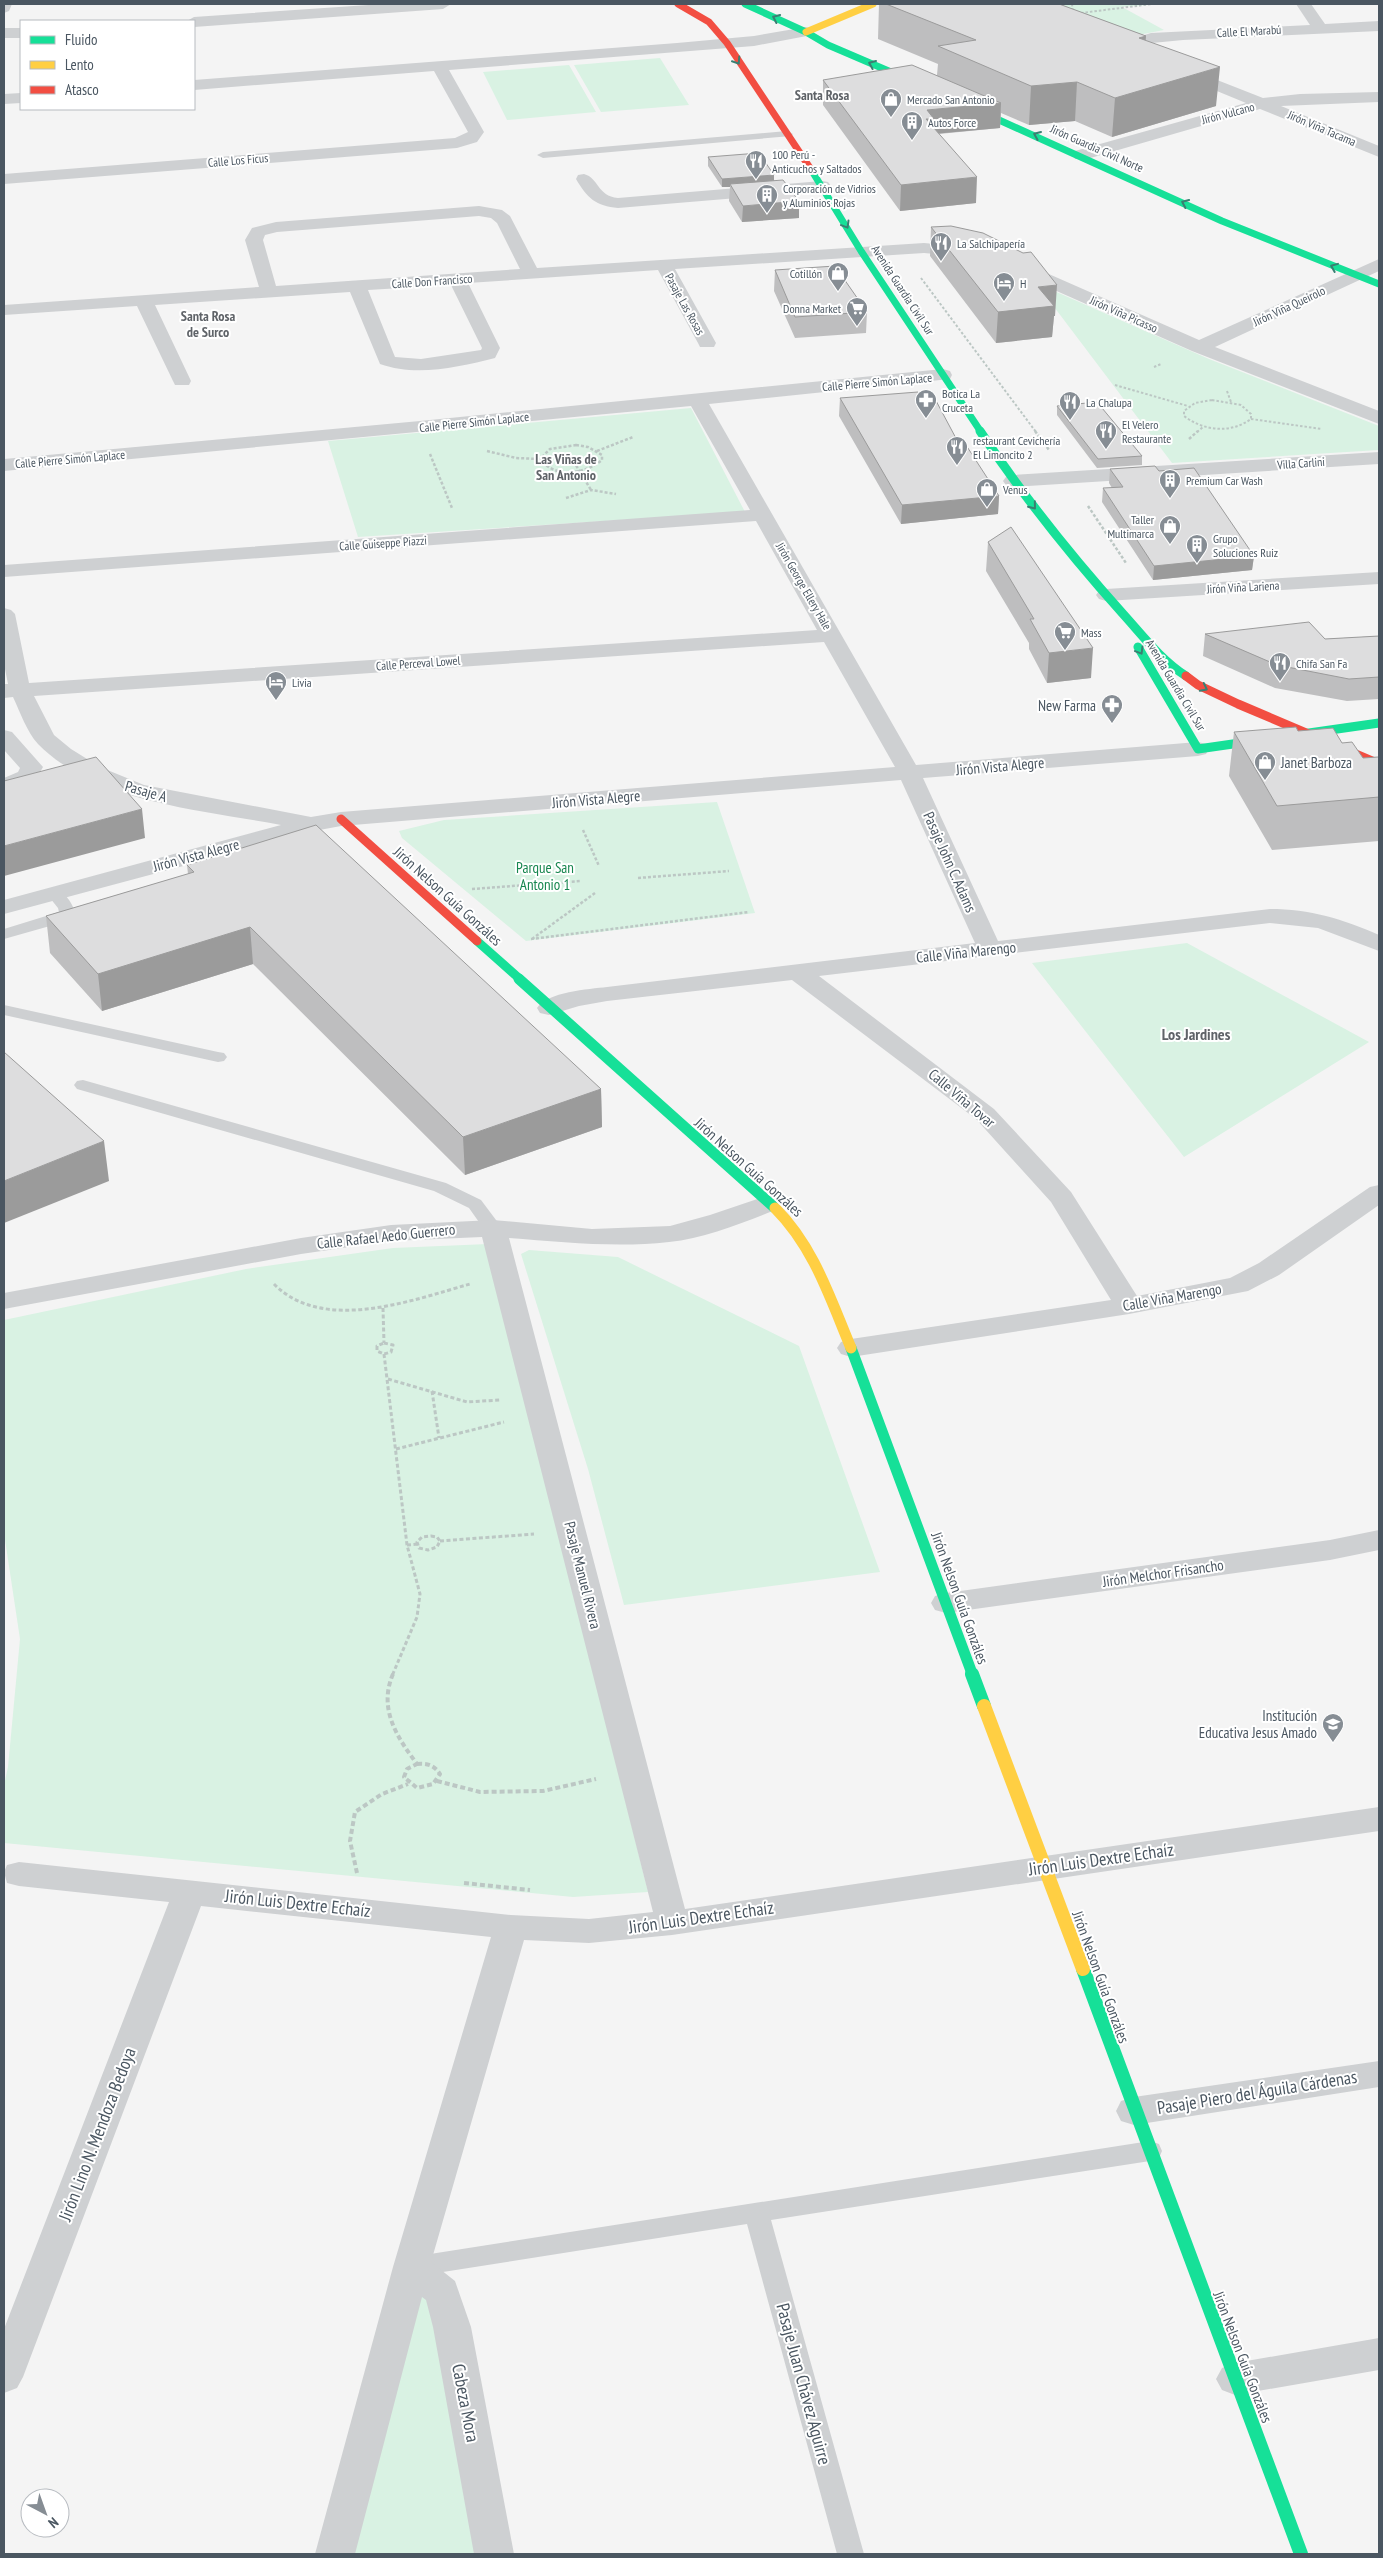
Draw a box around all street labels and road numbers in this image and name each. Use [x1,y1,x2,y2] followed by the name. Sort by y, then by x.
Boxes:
[1216,22,1282,40] street label: Calle El Marabú
[1199,99,1256,128] street label: Jirón Vulcano
[1285,106,1359,149] street label: Jirón Viña Tacama
[1047,120,1146,175] street label: Jirón Guardia Civil Norte
[207,150,269,170] street label: Calle Los Ficus
[868,242,938,338] street label: Avenida Guardia Civil Sur
[662,270,708,338] street label: Pasaje Las Rosas
[391,271,473,291] street label: Calle Don Francisco
[1250,283,1328,330] street label: Jirón Viña Queirolo
[1087,292,1160,336] street label: Jirón Viña Picasso
[821,370,933,394] street label: Calle Pierre Simón Laplace
[418,409,530,435] street label: Calle Pierre Simón Laplace
[14,447,126,471] street label: Calle Pierre Simón Laplace
[1276,454,1325,472] street label: Villa Carlini
[339,532,427,554] street label: Calle Guiseppe Piazzi
[772,539,835,632] street label: Jirón George Ellery Hale
[1205,578,1280,596] street label: Jirón Viña Lariena
[1143,637,1210,734] street label: Avenida Guardia Civil Sur
[375,653,461,673] street label: Calle Perceval Lowel
[954,753,1045,779] street label: Jirón Vista Alegre
[123,776,170,806] street label: Pasaje A
[550,786,641,812] street label: Jirón Vista Alegre
[919,809,981,915] street label: Pasaje John C. Adams
[150,834,241,876] street label: Jirón Vista Alegre
[389,842,506,950] street label: Jirón Nelson Guía Gonzáles
[915,937,1017,967] street label: Calle Viña Marengo
[925,1064,1000,1132] street label: Calle Viña Tovar
[690,1113,807,1221] street label: Jirón Nelson Guía Gonzáles
[316,1219,456,1253] street label: Calle Rafael Aedo Guerrero
[1121,1279,1223,1315] street label: Calle Viña Marengo
[560,1519,606,1631] street label: Pasaje Manuel Rivera
[927,1528,993,1667] street label: Jirón Nelson Guía Gonzáles
[1100,1555,1225,1591] street label: Jirón Melchor Frisancho
[1026,1837,1175,1881] street label: Jirón Luis Dextre Echaíz
[223,1884,372,1922] street label: Jirón Luis Dextre Echaíz
[626,1895,775,1939] street label: Jirón Luis Dextre Echaíz
[1068,1907,1134,2046] street label: Jirón Nelson Guía Gonzáles
[53,2044,141,2225] street label: Jirón Lino N. Mendoza Bedoya
[1156,2065,1358,2119] street label: Pasaje Piero del Águila Cárdenas
[1209,2288,1277,2425] street label: Jirón Nelson Guía Gonzáles
[771,2301,837,2467] street label: Pasaje Juan Chávez Aguirre
[447,2362,485,2444] street label: Cabeza Mora

